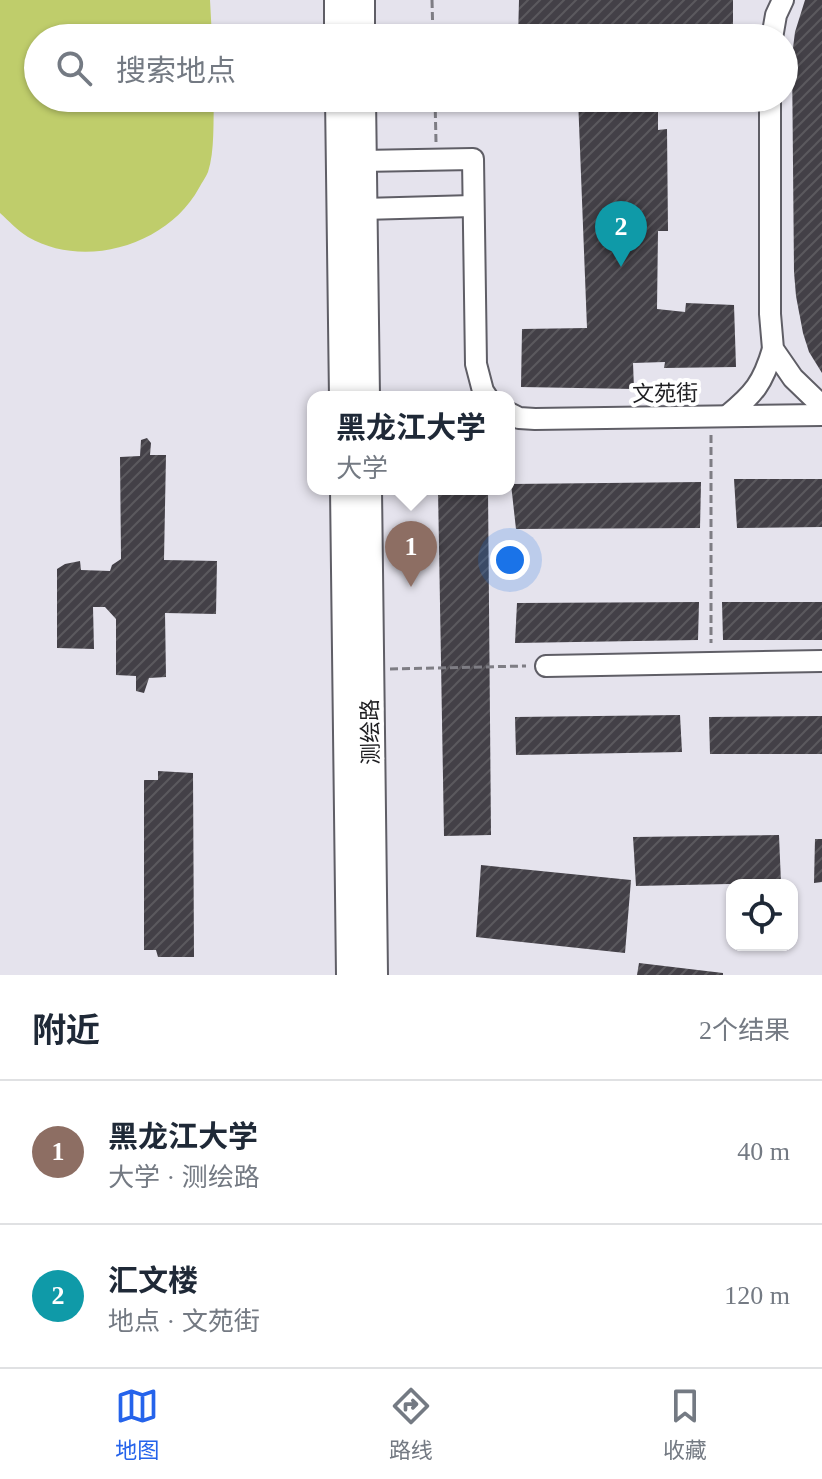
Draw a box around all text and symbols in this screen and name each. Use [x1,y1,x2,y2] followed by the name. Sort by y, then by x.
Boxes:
[24,24,798,112] search box
[52,46,96,90] icon: search
[116,54,236,87] text: 搜索地点
[595,201,647,267] pin: 2
[632,380,698,407] street label: 文苑街
[307,391,515,495] popup
[336,411,486,444] text: 黑龙江大学
[336,454,388,483] text: 大学
[385,521,437,587] pin: 1
[490,540,530,580] your location
[357,699,384,765] street label: 测绘路
[726,879,798,951] map controls
[726,879,798,951] button: locate
[32,1012,100,1049] text: 附近
[699,1016,790,1045] text: 2个结果
[108,1120,258,1153] text: 黑龙江大学
[52,1137,65,1166] text: 1
[737,1137,790,1166] text: 40 m
[108,1163,260,1192] text: 大学 · 测绘路
[108,1264,198,1297] text: 汇文楼
[52,1281,65,1310] text: 2
[724,1281,790,1310] text: 120 m
[108,1307,260,1336] text: 地点 · 文苑街
[115,1384,159,1464] tab: 地图
[389,1384,433,1464] tab: 路线
[663,1384,707,1464] tab: 收藏

